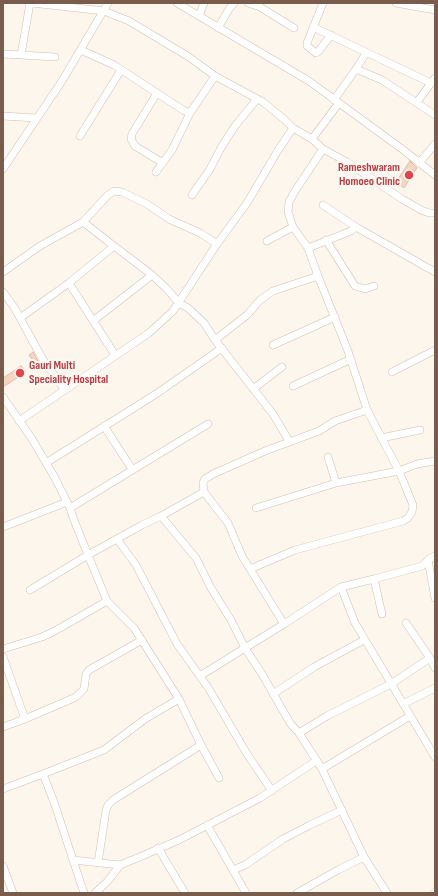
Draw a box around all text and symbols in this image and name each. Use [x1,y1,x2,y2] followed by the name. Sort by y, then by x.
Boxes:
[338,161,400,189] place label: Rameshwaram Homoeo Clinic
[403,169,415,181] marker: Rameshwaram Homoeo Clinic
[29,359,108,387] place label: Gauri Multi Speciality Hospital
[14,367,26,379] marker: Gauri Multi Speciality Hospital

